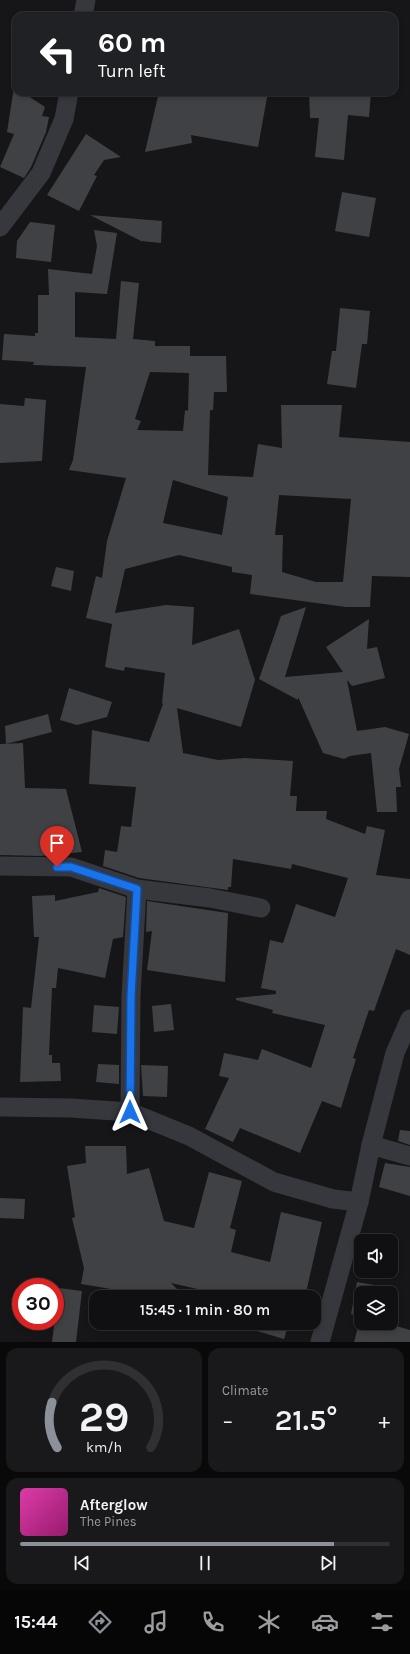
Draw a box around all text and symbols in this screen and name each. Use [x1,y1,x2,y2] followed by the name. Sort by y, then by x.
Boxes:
[98,26,166,59] text: 60 m
[32,28,84,80] icon: left
[98,60,166,82] text: Turn left
[40,826,74,867] pin
[46,832,68,854] icon: arrive
[109,1091,151,1133] position arrow
[354,1234,398,1330] map controls
[354,1234,398,1278] button: sound
[12,1278,64,1330] speed limit sign: 30
[354,1286,398,1330] button: layers
[140,1301,270,1319] text: 15:45 · 1 min · 80 m
[222,1383,268,1398] text: Climate
[79,1393,129,1441] text: 29
[274,1402,338,1438] text: 21.5°
[222,1408,234,1434] text: −
[378,1408,390,1434] text: +
[86,1439,122,1456] text: km/h
[80,1496,148,1514] text: Afterglow
[80,1514,137,1529] text: The Pines
[71,1552,93,1574] icon: previous
[194,1552,216,1574] icon: pause
[317,1552,339,1574] icon: next
[86,1608,114,1636] icon: directions
[142,1608,170,1636] icon: music
[199,1608,227,1636] icon: phone
[255,1608,283,1636] icon: climate
[311,1608,339,1636] icon: car
[368,1608,396,1636] icon: filters
[14,1611,57,1633] text: 15:44

